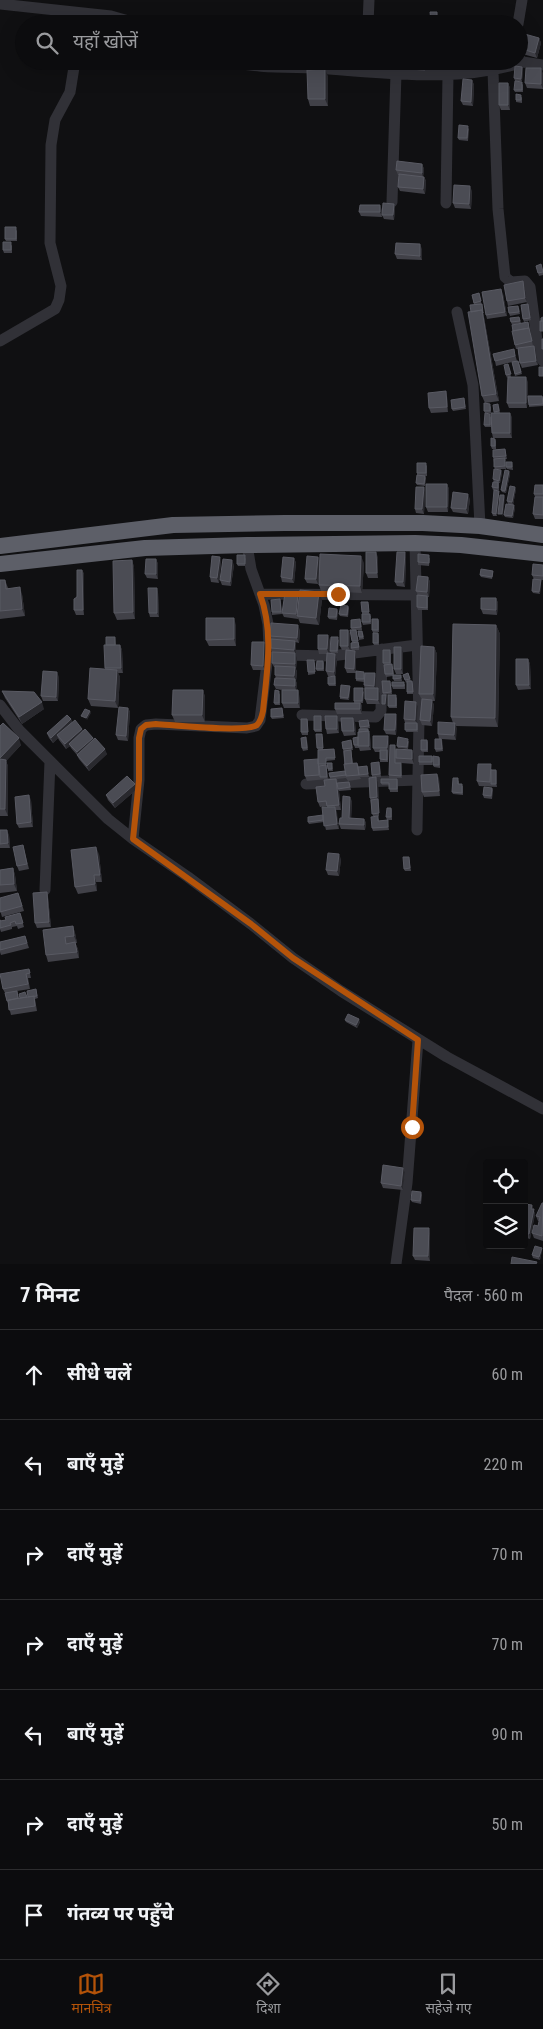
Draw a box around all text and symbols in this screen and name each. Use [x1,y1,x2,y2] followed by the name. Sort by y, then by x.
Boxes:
[15,15,528,70] search box
[33,29,61,57] icon: search
[73,30,138,53] text: यहाँ खोजें
[327,583,350,606] route end
[401,1116,424,1139] route start
[483,1159,528,1249] map controls
[483,1159,528,1204] button: locate
[483,1204,528,1249] button: layers
[20,1283,80,1307] text: 7 मिनट
[444,1286,523,1305] text: पैदल · 560 m
[20,1361,48,1389] icon: ahead
[67,1362,131,1385] text: सीधे चलें
[491,1365,523,1384] text: 60 m
[20,1451,48,1479] icon: left
[67,1452,123,1475] text: बाएँ मुड़ें
[484,1455,523,1474] text: 220 m
[20,1541,48,1569] icon: right
[67,1542,122,1565] text: दाएँ मुड़ें
[491,1545,523,1564] text: 70 m
[20,1631,48,1659] icon: right
[67,1632,122,1655] text: दाएँ मुड़ें
[491,1635,523,1654] text: 70 m
[20,1721,48,1749] icon: left
[67,1722,123,1745] text: बाएँ मुड़ें
[491,1725,523,1744] text: 90 m
[20,1811,48,1839] icon: right
[67,1812,122,1835] text: दाएँ मुड़ें
[491,1815,523,1834] text: 50 m
[20,1901,48,1929] icon: arrive
[67,1902,173,1925] text: गंतव्य पर पहुँचे
[71,1970,111,2019] tab: मानचित्र
[254,1970,282,2019] tab: दिशा
[425,1970,472,2019] tab: सहेजे गए

